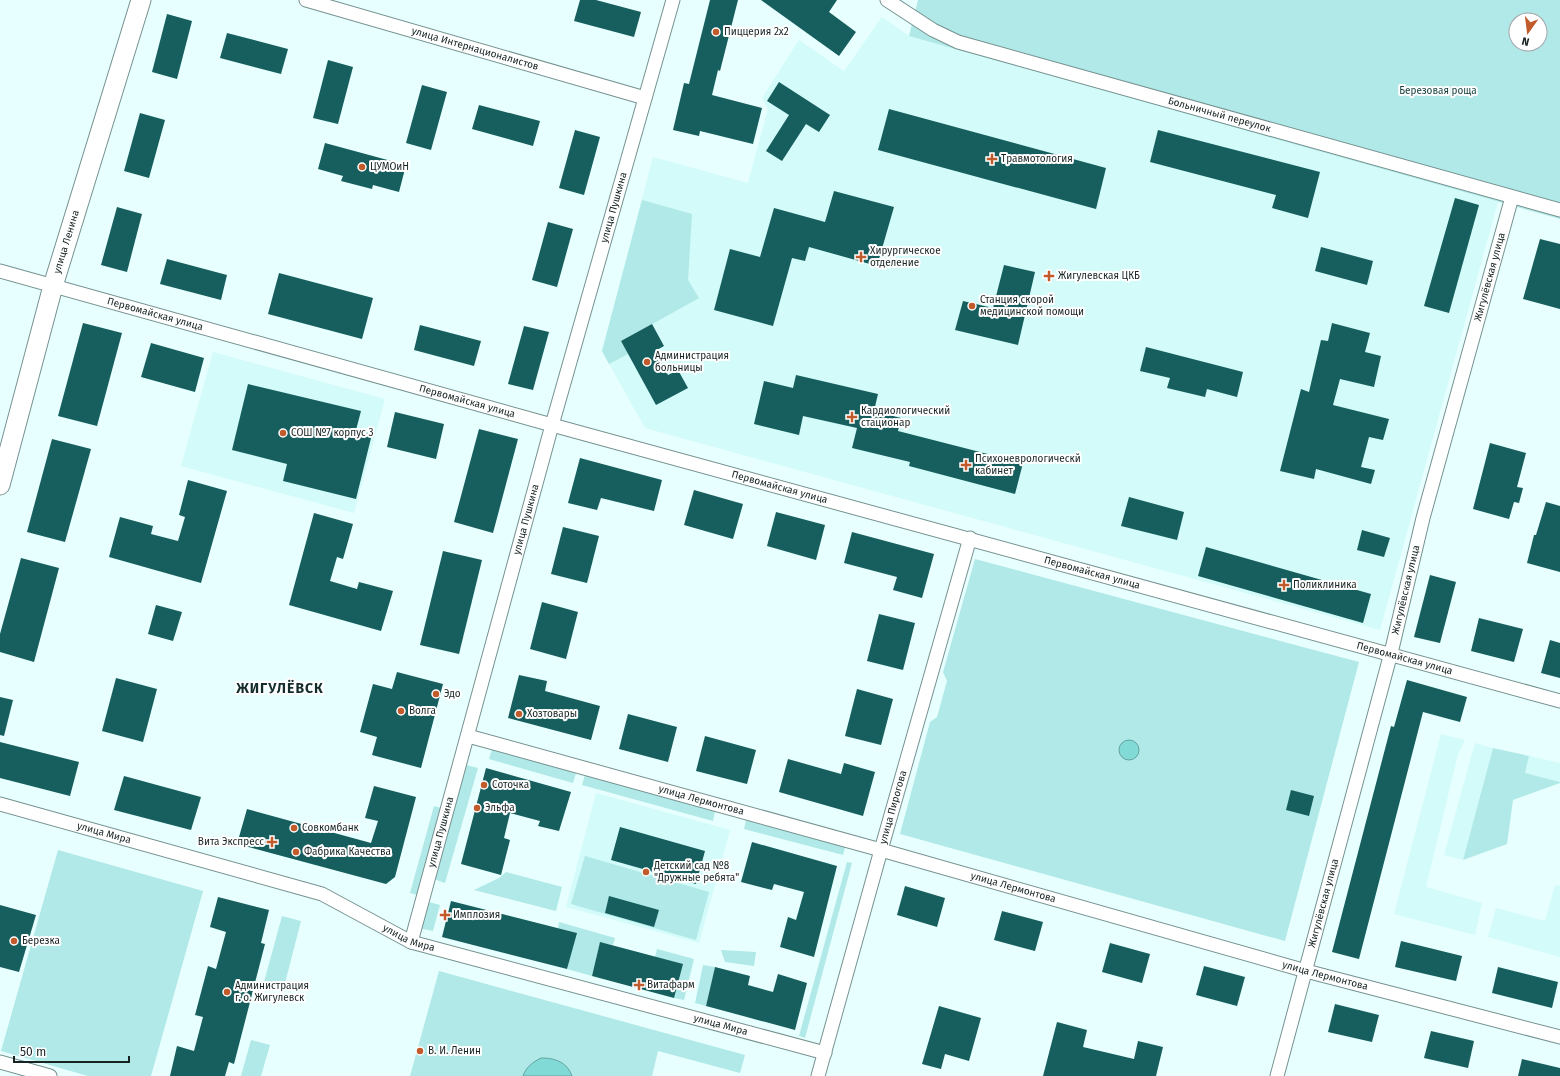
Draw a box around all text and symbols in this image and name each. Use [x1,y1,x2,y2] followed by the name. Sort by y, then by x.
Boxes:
[1508,12,1548,52] north arrow
[410,25,540,73] street label: улица Интернационалистов
[724,26,789,38] place label: Пиццерия 2х2
[711,27,721,37] marker: Пиццерия 2х2
[1521,34,1531,48] text: N
[1399,85,1477,97] park label: Березовая роща
[1167,95,1273,135] street label: Больничный переулок
[986,153,998,165] marker: Травмотология
[1001,153,1073,165] place label: Травмотология
[370,161,409,173] place label: ЦУМОиН
[357,162,367,172] marker: ЦУМОиН
[598,171,630,244] street label: улица Пушкина
[51,209,82,275] street label: улица Ленина
[1472,231,1508,323] street label: Жигулёвская улица
[870,245,941,269] place label: Хирургическое отделение
[855,251,867,263] marker: Хирургическое отделение
[1043,270,1055,282] marker: Жигулевская ЦКБ
[1058,270,1140,282] place label: Жигулевская ЦКБ
[980,294,1084,318] place label: Станция скорой медицинской помощи
[106,295,204,333] street label: Первомайская улица
[967,301,977,311] marker: Станция скорой медицинской помощи
[655,350,729,374] place label: Администрация больницы
[642,357,652,367] marker: Администрация больницы
[418,382,517,420] street label: Первомайская улица
[861,405,950,429] place label: Кардиологический стационар
[846,411,858,423] marker: Кардиологический стационар
[291,427,374,439] place label: СОШ №7 корпус 3
[278,428,288,438] marker: СОШ №7 корпус 3
[975,453,1081,477] place label: Психоневрологическй кабинет
[960,459,972,471] marker: Психоневрологическй кабинет
[730,468,829,506] street label: Первомайская улица
[511,483,542,556] street label: улица Пушкина
[1390,544,1422,636] street label: Жигулёвская улица
[1043,554,1141,592] street label: Первомайская улица
[1278,579,1290,591] marker: Поликлиника
[1293,579,1357,591] place label: Поликлиника
[1355,640,1454,677] street label: Первомайская улица
[235,679,324,697] district label: ЖИГУЛЁВСК
[444,688,461,700] place label: Эдо
[431,689,441,699] marker: Эдо
[409,705,436,717] place label: Волга
[396,706,406,716] marker: Волга
[527,708,577,720] place label: Хозтовары
[514,709,524,719] marker: Хозтовары
[877,769,909,845] street label: улица Пирогова
[492,779,529,791] place label: Соточка
[479,780,489,790] marker: Соточка
[657,783,745,818] street label: улица Лермонтова
[426,795,456,869] street label: улица Пушкина
[485,802,515,814] place label: Эльфа
[472,803,482,813] marker: Эльфа
[76,820,132,846] street label: улица Мира
[302,822,360,834] place label: Совкомбанк
[289,823,299,833] marker: Совкомбанк
[198,836,264,848] place label: Вита Экспресс
[267,837,277,847] marker: Вита Экспресс
[304,846,391,858] place label: Фабрика Качества
[291,847,301,857] marker: Фабрика Качества
[1306,857,1341,949] street label: Жигулёвская улица
[653,860,739,884] place label: Детский сад №8 "Дружные ребята"
[641,867,651,877] marker: Детский сад №8 "Дружные ребята"
[969,870,1057,906] street label: улица Лермонтова
[453,909,500,921] place label: Имплозия
[440,910,450,920] marker: Имплозия
[381,922,436,954] street label: улица Мира
[22,935,60,947] place label: Березка
[9,936,19,946] marker: Березка
[1281,959,1369,993] street label: улица Лермонтова
[647,979,695,991] place label: Витафарм
[235,980,309,1004] place label: Администрация г. о. Жигулевск
[634,980,644,990] marker: Витафарм
[222,987,232,997] marker: Администрация г. о. Жигулевск
[692,1012,749,1038] street label: улица Мира
[14,1038,129,1064] scale bar
[20,1045,46,1059] text: 50 m
[428,1045,481,1057] place label: В. И. Ленин
[415,1046,425,1056] marker: В. И. Ленин

